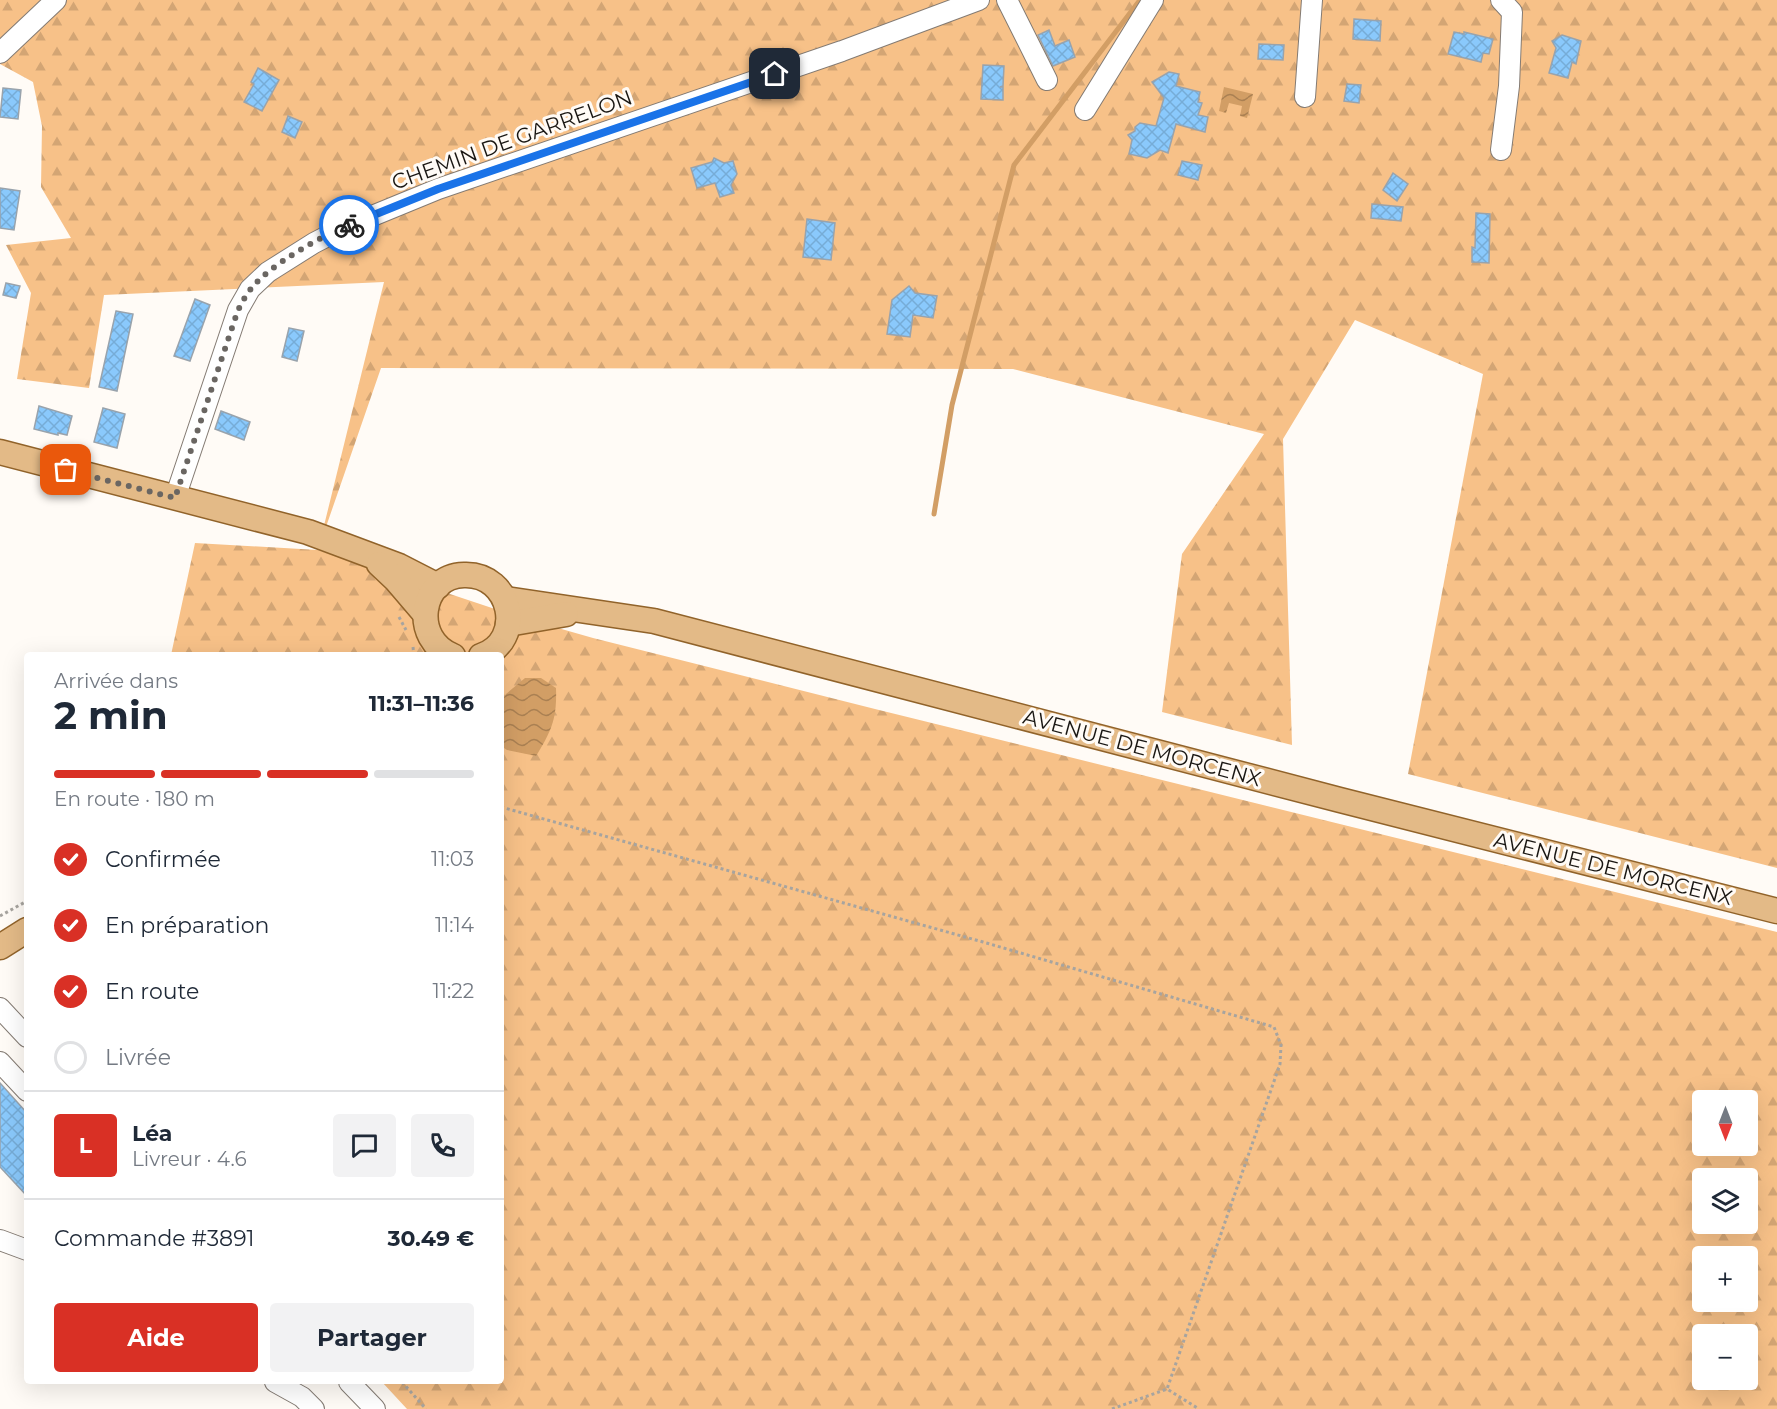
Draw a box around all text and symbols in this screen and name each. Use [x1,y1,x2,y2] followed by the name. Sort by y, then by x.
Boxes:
[749,48,800,99] pin
[758,57,791,90] icon: home
[388,84,636,195] street label: CHEMIN DE GARRELON
[319,195,379,255] courier
[333,209,366,242] icon: bike
[40,444,91,495] pin
[49,453,82,486] icon: bag
[54,669,178,693] text: Arrivée dans
[369,690,474,717] text: 11:31–11:36
[54,691,168,739] text: 2 min
[1021,704,1264,791] street label: AVENUE DE MORCENX
[54,787,215,811] text: En route · 180 m
[1491,827,1735,910] street label: AVENUE DE MORCENX
[54,843,87,876] icon: check
[105,846,221,873] text: Confirmée
[431,847,474,871] text: 11:03
[54,909,87,942] icon: check
[105,912,269,939] text: En préparation
[435,913,474,937] text: 11:14
[54,975,87,1008] icon: check
[105,978,199,1005] text: En route
[433,979,474,1003] text: 11:22
[105,1044,171,1071] text: Livrée
[1692,1090,1758,1156] north arrow
[1692,1090,1758,1390] map controls
[333,1114,396,1177] button: chat
[411,1114,474,1177] button: phone
[132,1120,172,1147] text: Léa
[79,1132,92,1159] text: L
[132,1147,247,1171] text: Livreur · 4.6
[1692,1168,1758,1234] button: layers
[54,1225,255,1252] text: Commande #3891
[387,1225,474,1252] text: 30.49 €
[1692,1246,1758,1312] button: +
[54,1303,258,1372] button: Aide
[270,1303,474,1372] button: Partager
[1692,1324,1758,1390] button: −

